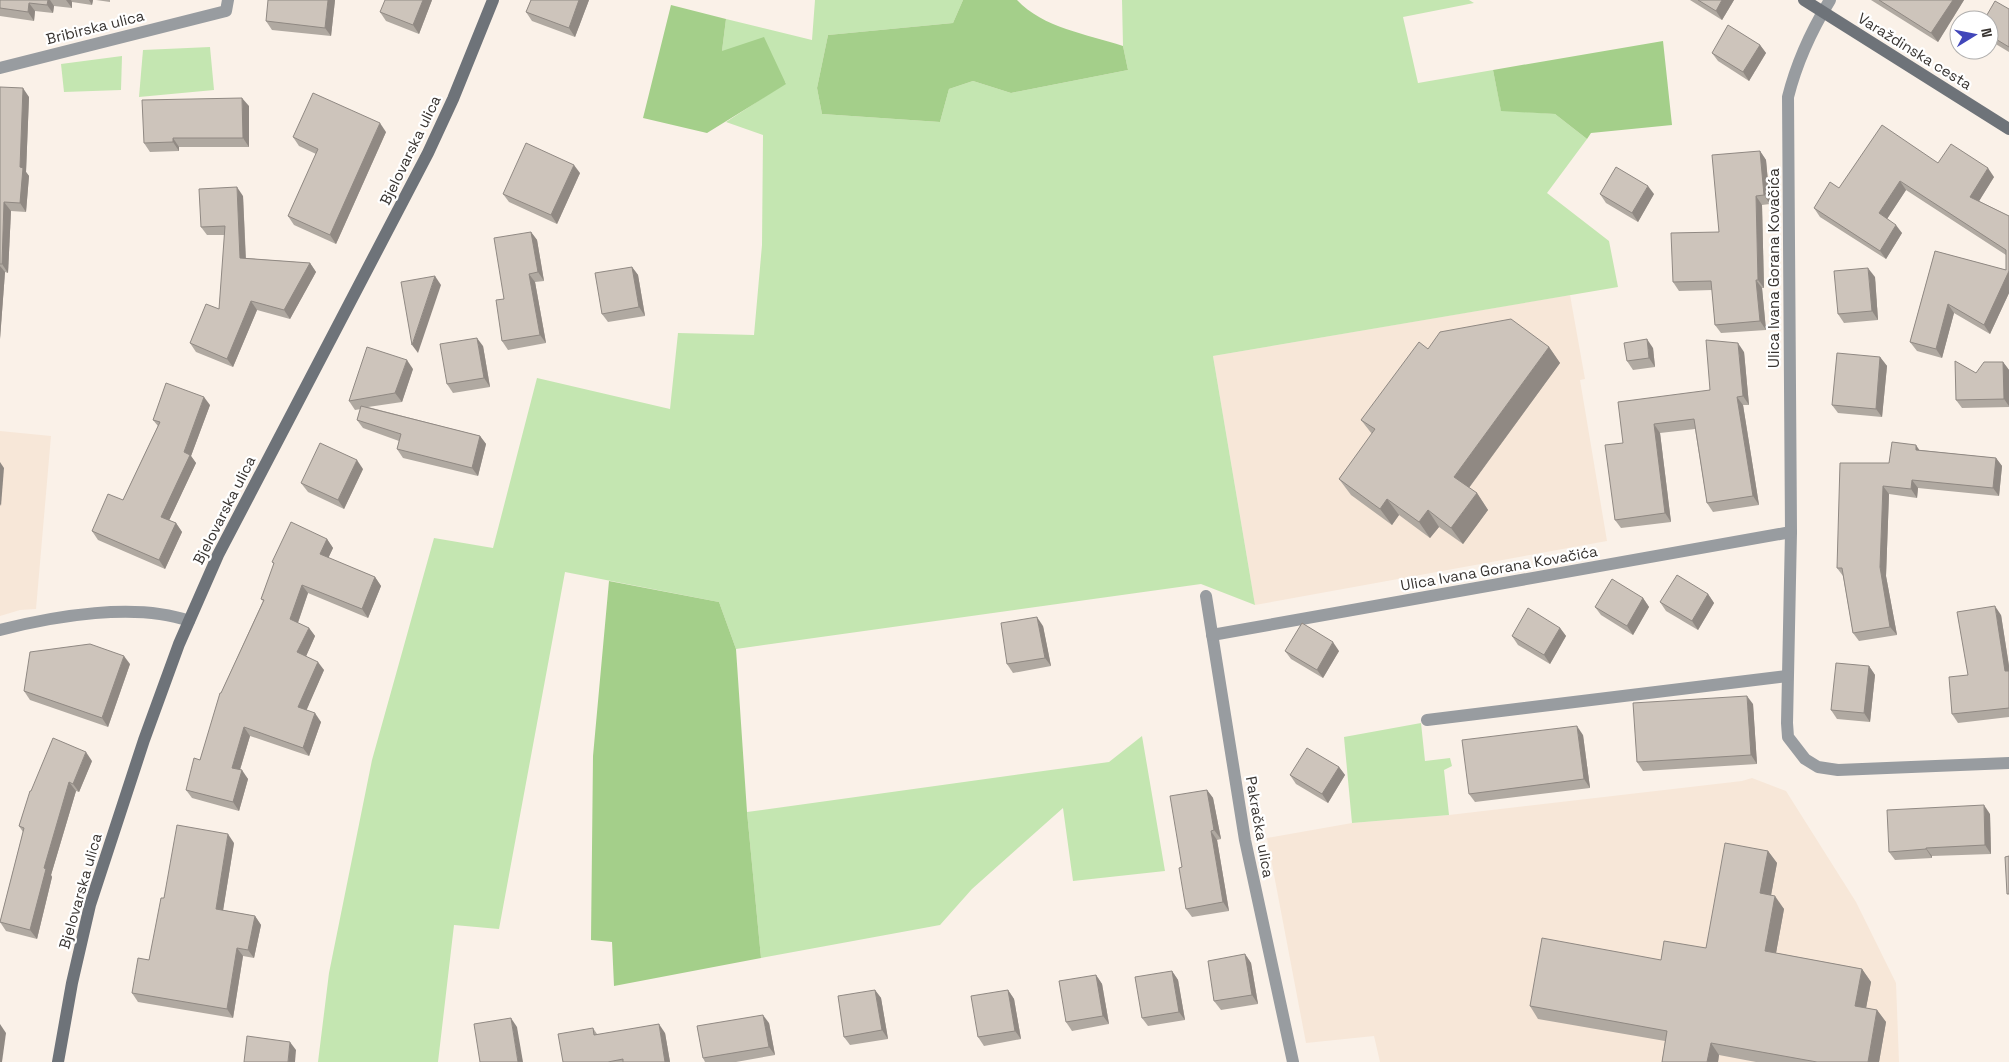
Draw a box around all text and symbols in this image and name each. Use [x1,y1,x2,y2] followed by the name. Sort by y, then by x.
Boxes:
[44,6,146,48] street label: Bribirska ulica
[1854,8,1976,94] street label: Varaždinska cesta
[1949,10,1999,60] north arrow
[1977,27,1996,39] text: N
[375,92,445,208] street label: Bjelovarska ulica
[1764,168,1783,368] street label: Ulica Ivana Gorana Kovačića
[188,452,260,568] street label: Bjelovarska ulica
[1399,541,1599,595] street label: Ulica Ivana Gorana Kovačića
[1242,775,1278,880] street label: Pakračka ulica
[54,831,106,951] street label: Bjelovarska ulica

